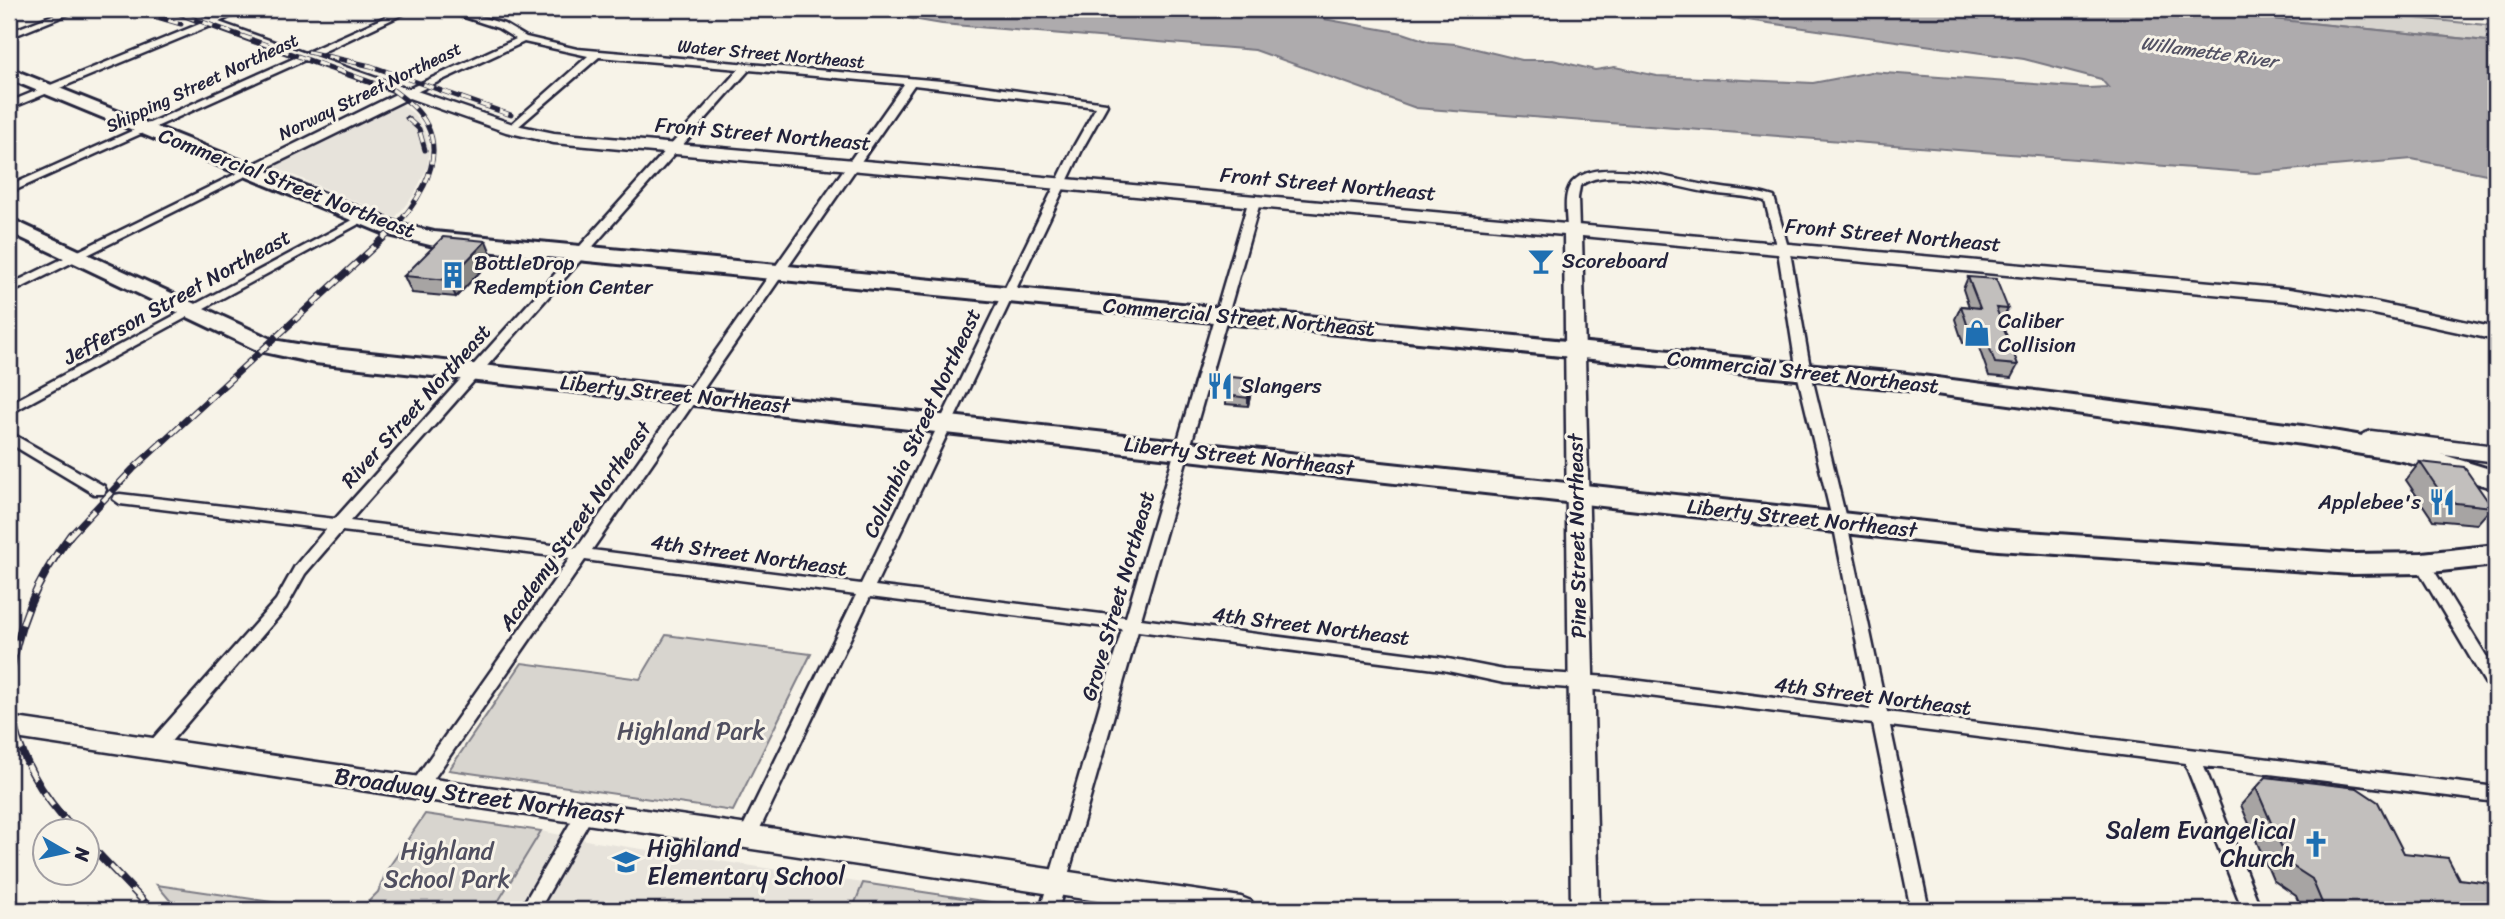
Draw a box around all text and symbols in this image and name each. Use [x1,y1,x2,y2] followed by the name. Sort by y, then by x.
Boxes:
[100,24,304,142] street label: Shipping Street Northeast
[2139,26,2282,78] water label: Willamette River
[676,30,866,78] street label: Water Street Northeast
[273,33,467,149] street label: Norway Street Northeast
[654,106,872,162] street label: Front Street Northeast
[153,116,421,250] street label: Commercial Street Northeast
[1219,156,1437,212] street label: Front Street Northeast
[1784,207,2002,263] street label: Front Street Northeast
[55,218,298,376] street label: Jefferson Street Northeast
[1562,242,1669,280] place label: Scoreboard
[474,244,654,306] place label: BottleDrop Redemption Center
[1526,246,1556,276] bar icon: Scoreboard
[438,260,468,290] building icon: BottleDrop Redemption Center
[1102,286,1376,348] street label: Commercial Street Northeast
[852,302,992,544] street label: Columbia Street Northeast
[1998,302,2076,364] place label: Caliber Collision
[331,315,501,497] street label: River Street Northeast
[1962,318,1992,348] shop icon: Caliber Collision
[1665,339,1941,405] street label: Commercial Street Northeast
[558,363,793,425] street label: Liberty Street Northeast
[1241,367,1322,405] place label: Slangers
[1205,371,1235,401] restaurant icon: Slangers
[488,412,663,640] street label: Academy Street Northeast
[1122,425,1357,487] street label: Liberty Street Northeast
[1556,432,1598,639] street label: Pine Street Northeast
[2317,483,2421,521] place label: Applebee's
[1070,487,1166,705] street label: Grove Street Northeast
[1685,487,1920,549] street label: Liberty Street Northeast
[2427,487,2457,517] restaurant icon: Applebee's
[648,522,850,588] street label: 4th Street Northeast
[1210,595,1412,657] street label: 4th Street Northeast
[1772,665,1974,727] street label: 4th Street Northeast
[617,710,765,752] park label: Highland Park
[332,755,628,837] street label: Broadway Street Northeast
[2106,809,2296,879] place label: Salem Evangelical Church
[32,818,102,888] north arrow
[647,827,846,897] place label: Highland Elementary School
[2301,829,2331,859] church icon: Salem Evangelical Church
[384,830,510,900] park label: Highland School Park
[65,845,100,864] text: N
[611,847,641,877] school or university icon: Highland Elementary School

